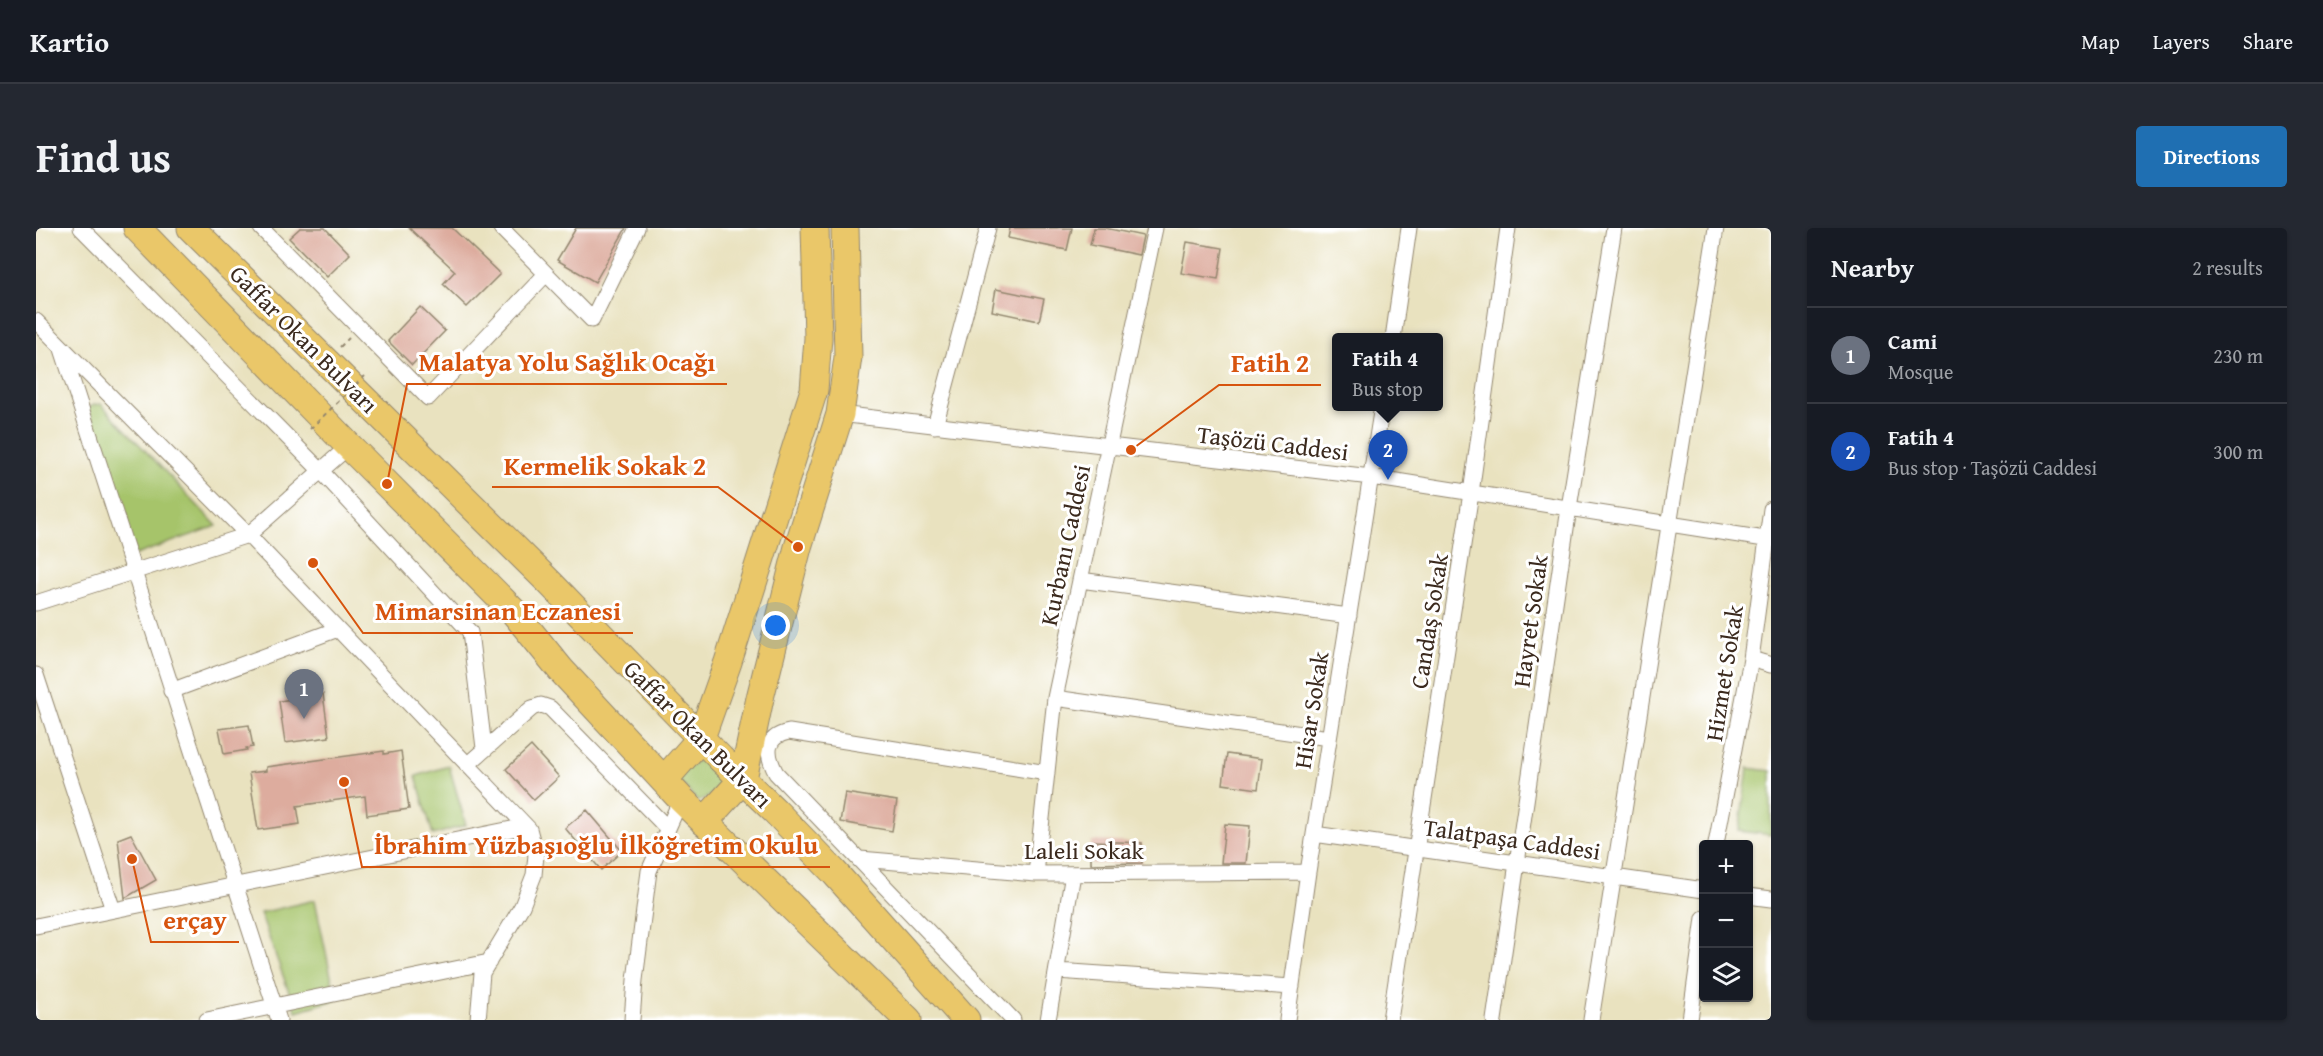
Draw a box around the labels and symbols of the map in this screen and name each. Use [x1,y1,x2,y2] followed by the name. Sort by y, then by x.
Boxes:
[222,257,386,421] street label: Gaffar Okan Bulvarı
[407,340,727,384] callout: Malatya Yolu Sağlık Ocağı
[1219,341,1321,385] callout: Fatih 2
[419,342,715,381] text: Malatya Yolu Sağlık Ocağı
[1231,343,1309,382] text: Fatih 2
[1195,416,1351,470] street label: Taşözü Caddesi
[1368,430,1408,480] pin: 2
[492,443,718,487] callout: Kermelik Sokak 2
[504,446,706,485] text: Kermelik Sokak 2
[1031,461,1099,629] street label: Kurbanı Caddesi
[1401,550,1457,691] street label: Candaş Sokak
[1503,552,1557,690] street label: Hayret Sokak
[363,589,633,633] callout: Mimarsinan Eczanesi
[375,591,621,630] text: Mimarsinan Eczanesi
[1696,602,1752,744] street label: Hizmet Sokak
[761,611,790,640] your location
[1284,648,1338,771] street label: Hisar Sokak
[616,652,780,816] street label: Gaffar Okan Bulvarı
[284,670,324,719] pin: 1
[1421,809,1603,869] street label: Talatpaşa Caddesi
[362,823,830,867] callout: İbrahim Yüzbaşıoğlu İlköğretim Okulu
[374,825,818,864] text: İbrahim Yüzbaşıoğlu İlköğretim Okulu
[1024,833,1145,868] street label: Laleli Sokak
[151,898,239,942] callout: erçay
[163,900,227,939] text: erçay

